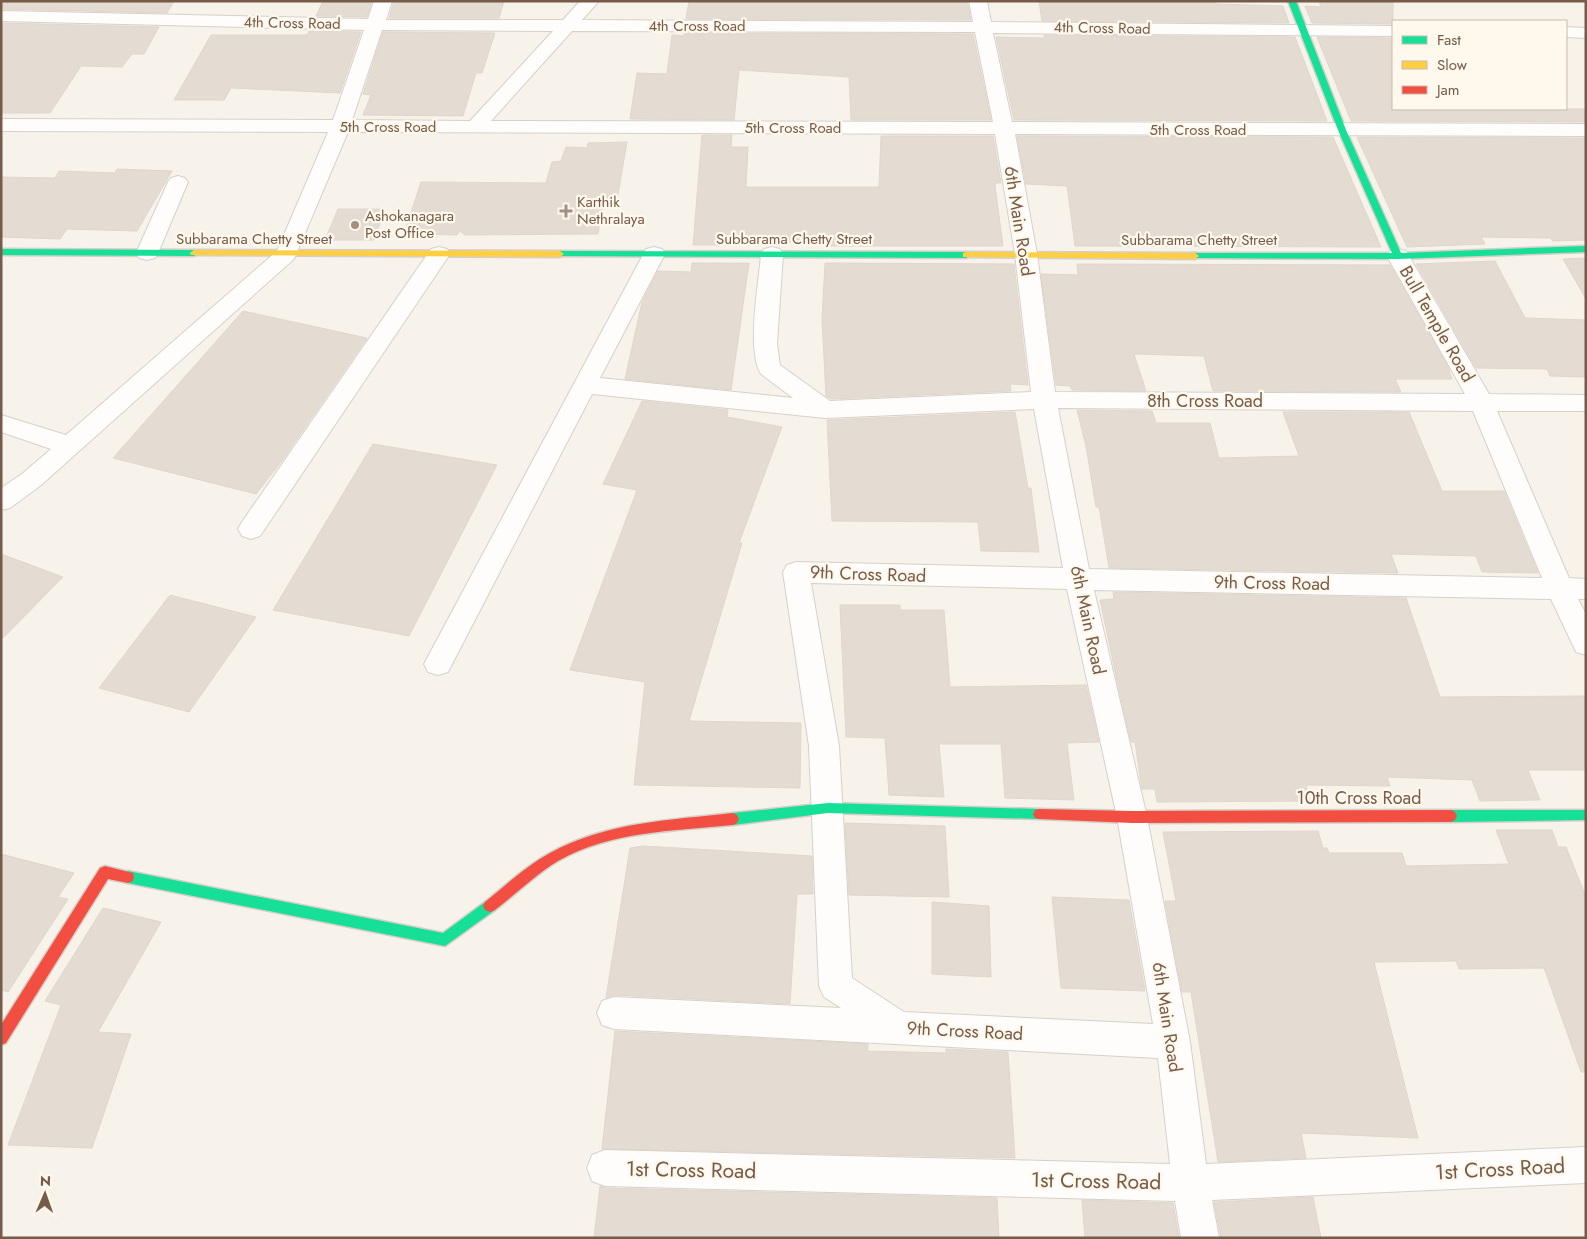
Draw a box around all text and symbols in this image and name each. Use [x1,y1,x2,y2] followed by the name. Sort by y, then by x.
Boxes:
[243,11,341,35] street label: 4th Cross Road
[648,15,746,37] street label: 4th Cross Road
[1053,16,1151,40] street label: 4th Cross Road
[1392,20,1567,110] legend
[1437,29,1461,51] text: Fast
[1437,54,1468,76] text: Slow
[1435,79,1460,101] text: Jam
[340,116,436,138] street label: 5th Cross Road
[745,117,841,139] street label: 5th Cross Road
[1150,119,1246,141] street label: 5th Cross Road
[997,164,1041,278] street label: 6th Main Road
[577,191,645,230] place label: Karthik Nethralaya
[559,204,573,218] marker: Karthik Nethralaya
[365,205,454,244] place label: Ashokanagara Post Office
[349,219,361,231] marker: Ashokanagara Post Office
[176,228,332,250] street label: Subbarama Chetty Street
[716,228,872,250] street label: Subbarama Chetty Street
[1121,229,1277,251] street label: Subbarama Chetty Street
[1393,261,1481,387] street label: Bull Temple Road
[1147,388,1263,414] street label: 8th Cross Road
[809,559,927,589] street label: 9th Cross Road
[1064,563,1112,677] street label: 6th Main Road
[1214,569,1330,597] street label: 9th Cross Road
[1297,785,1421,811] street label: 10th Cross Road
[1145,960,1189,1074] street label: 6th Main Road
[906,1015,1024,1047] street label: 9th Cross Road
[1434,1151,1566,1187] street label: 1st Cross Road
[625,1154,757,1186] street label: 1st Cross Road
[1030,1165,1162,1197] street label: 1st Cross Road
[20,1169,70,1219] north arrow
[40,1171,51,1191] text: N

